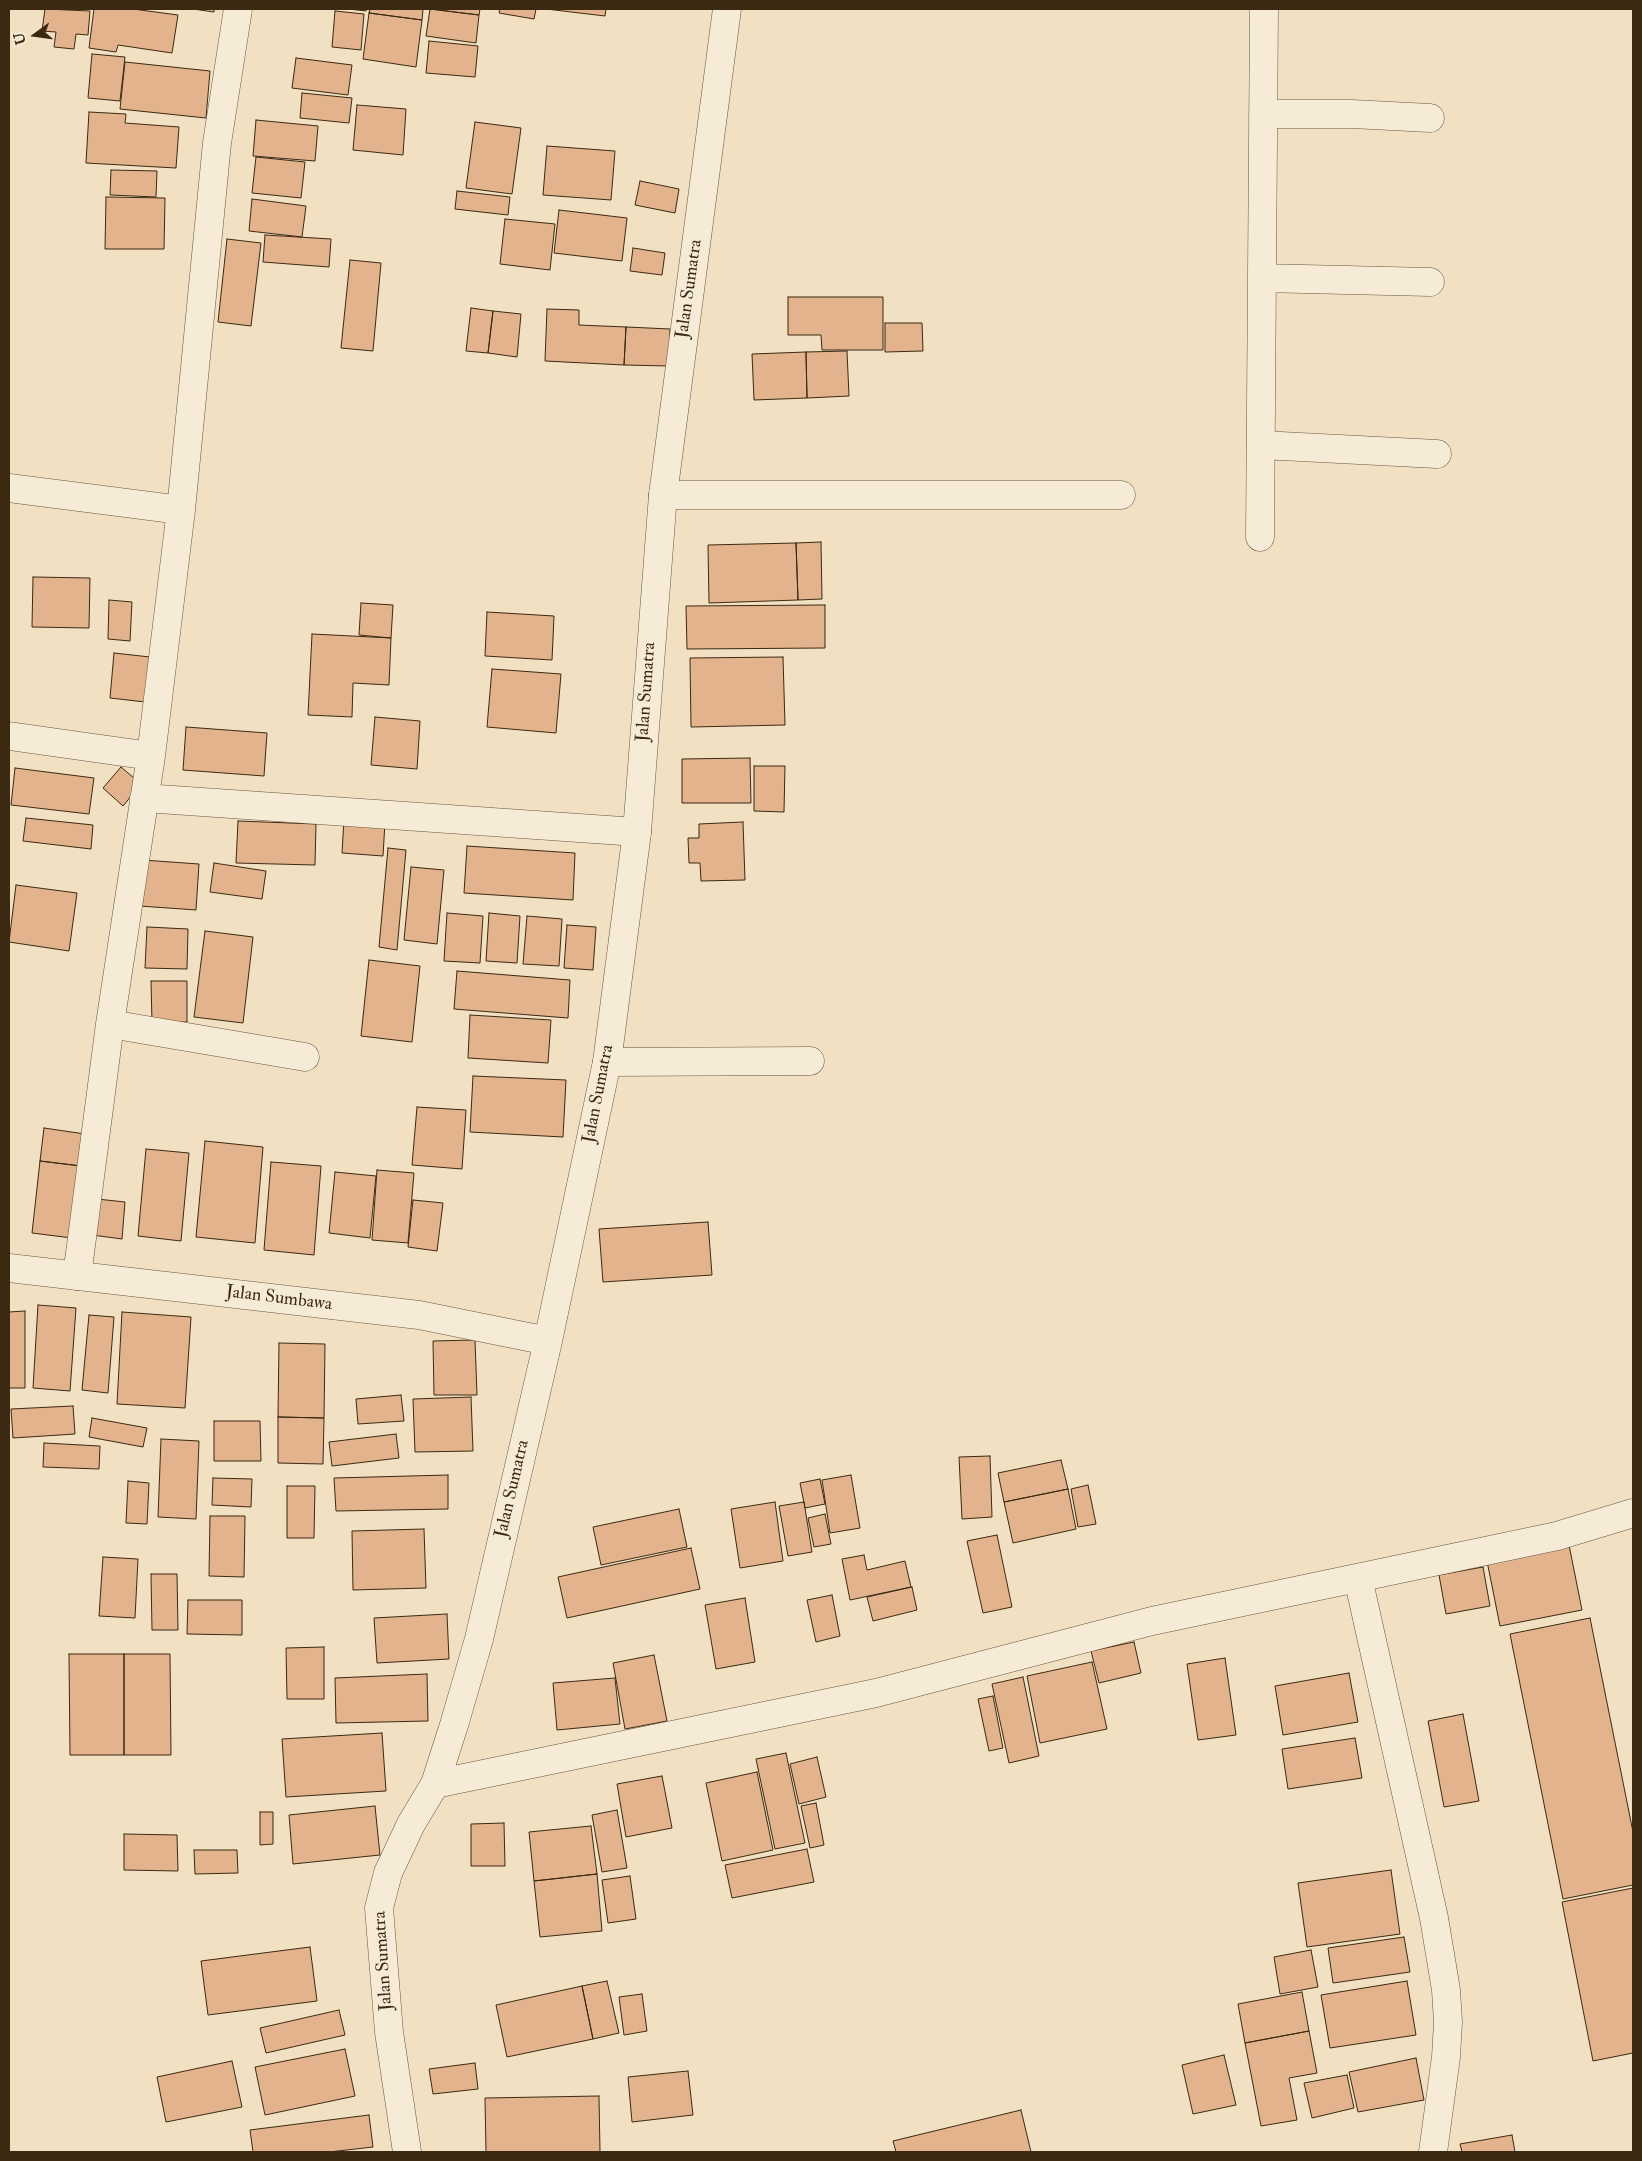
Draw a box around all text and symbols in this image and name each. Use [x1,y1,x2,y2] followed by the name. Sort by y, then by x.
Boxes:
[10,10,60,60] north arrow
[10,31,30,47] text: U
[672,238,708,340] street label: Jalan Sumatra
[633,641,661,743] street label: Jalan Sumatra
[579,1043,619,1145] street label: Jalan Sumatra
[225,1282,333,1316] street label: Jalan Sumbawa
[491,1438,535,1540] street label: Jalan Sumatra
[370,1910,398,2012] street label: Jalan Sumatra

